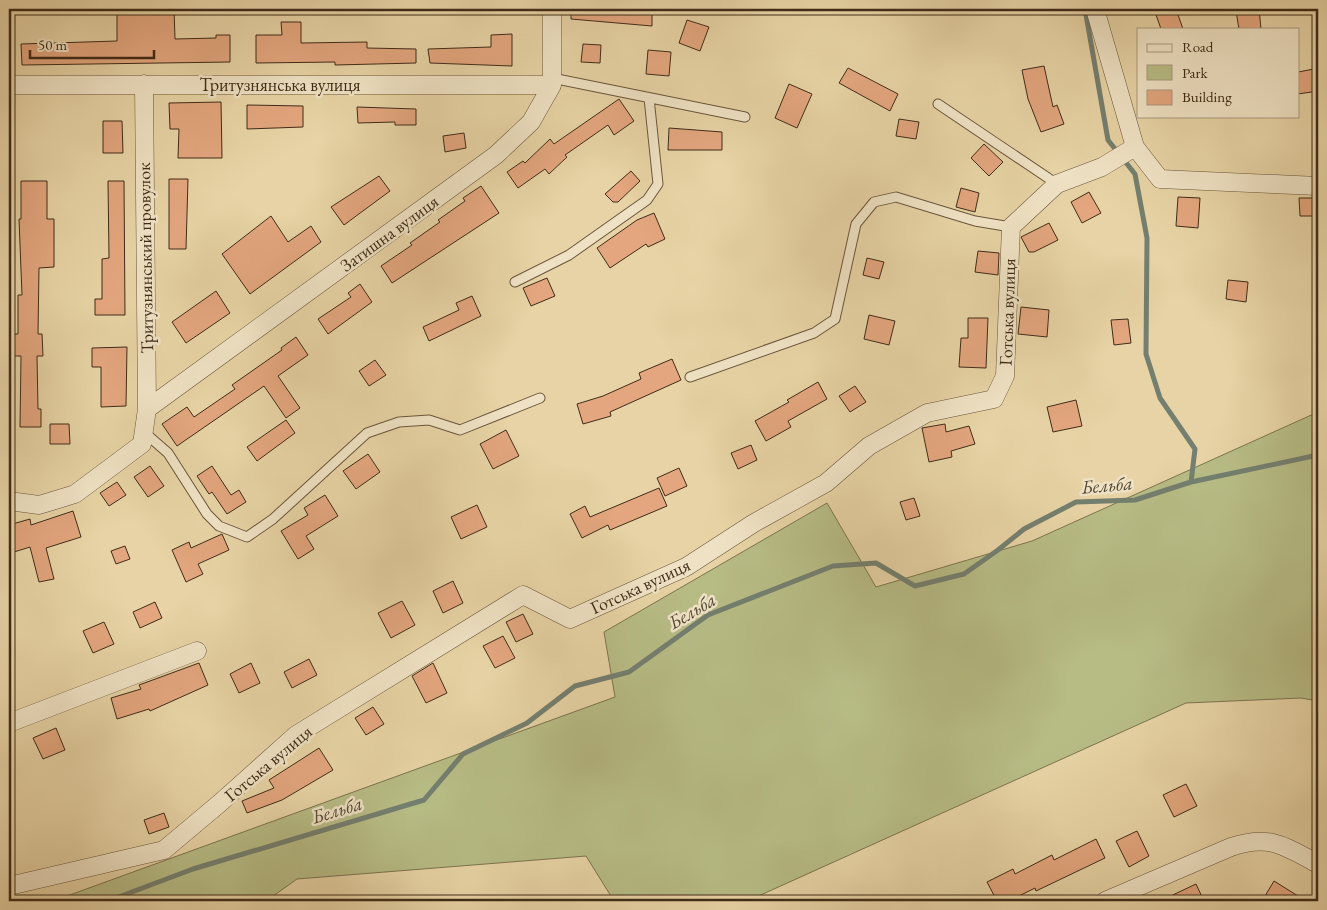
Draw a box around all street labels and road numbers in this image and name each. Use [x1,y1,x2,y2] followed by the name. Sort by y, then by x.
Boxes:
[199,73,361,96] street label: Тритузнянська вулиця
[132,162,158,354] street label: Тритузнянський провулок
[335,190,443,276] street label: Затишна вулиця
[994,258,1020,366] street label: Готська вулиця
[586,553,694,619] street label: Готська вулиця
[219,720,317,806] street label: Готська вулиця

